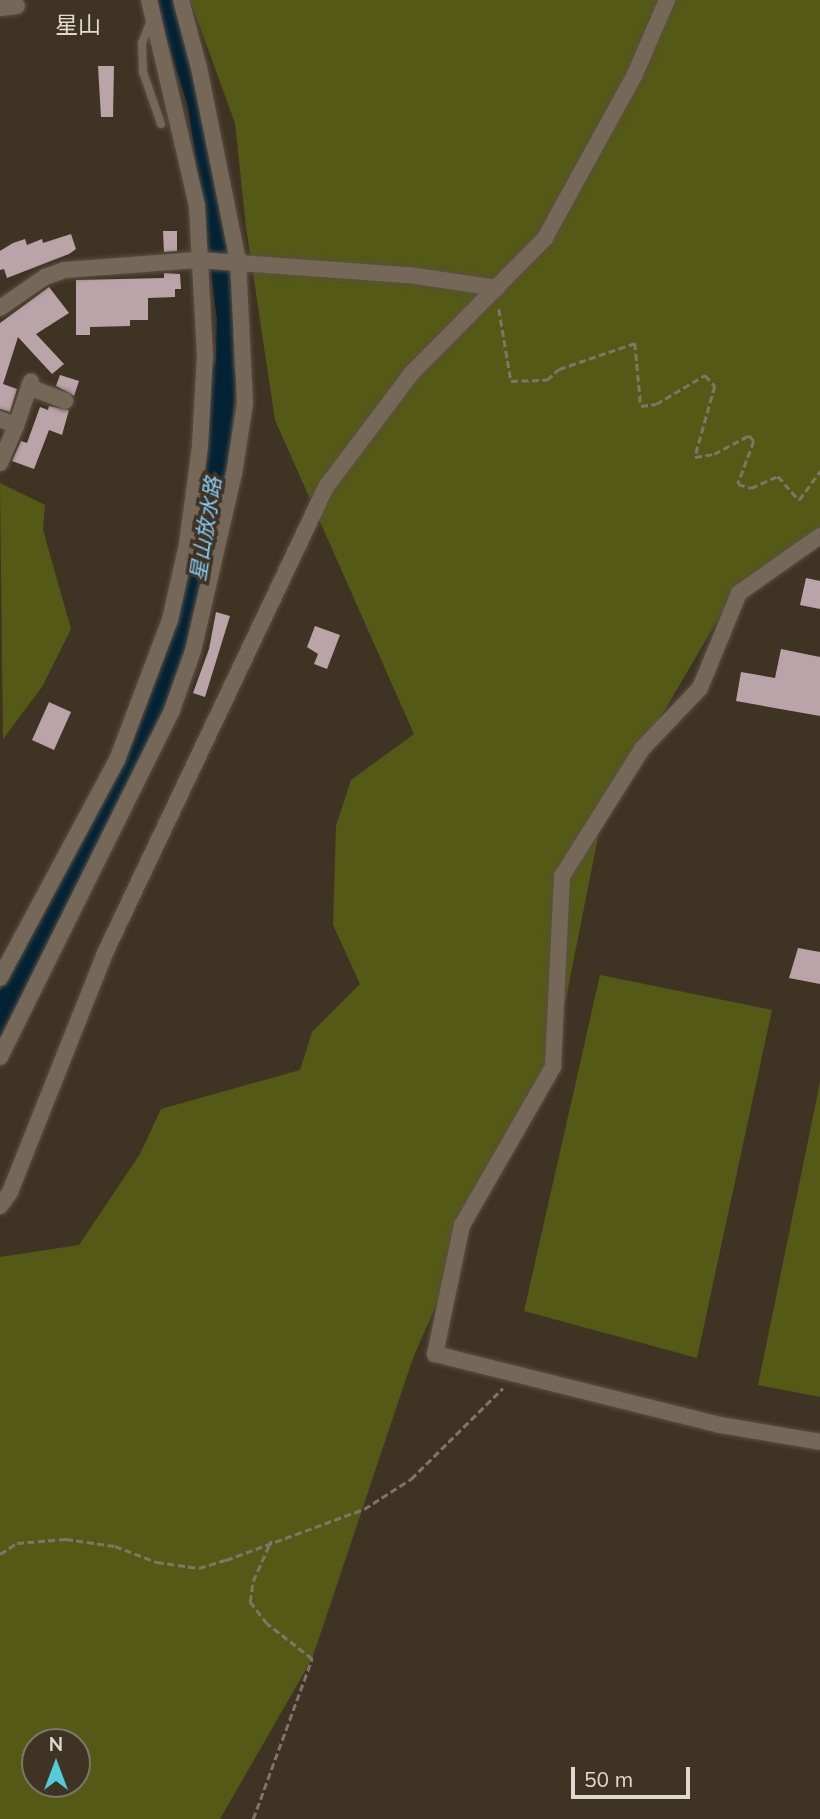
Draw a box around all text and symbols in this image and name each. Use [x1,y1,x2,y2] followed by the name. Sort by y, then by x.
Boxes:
[55,11,101,39] district label: 星山
[184,475,226,583] water label: 星山放水路
[21,1728,91,1798] north arrow
[49,1732,63,1756] text: N
[575,1752,694,1796] scale bar
[584,1766,633,1792] text: 50 m

